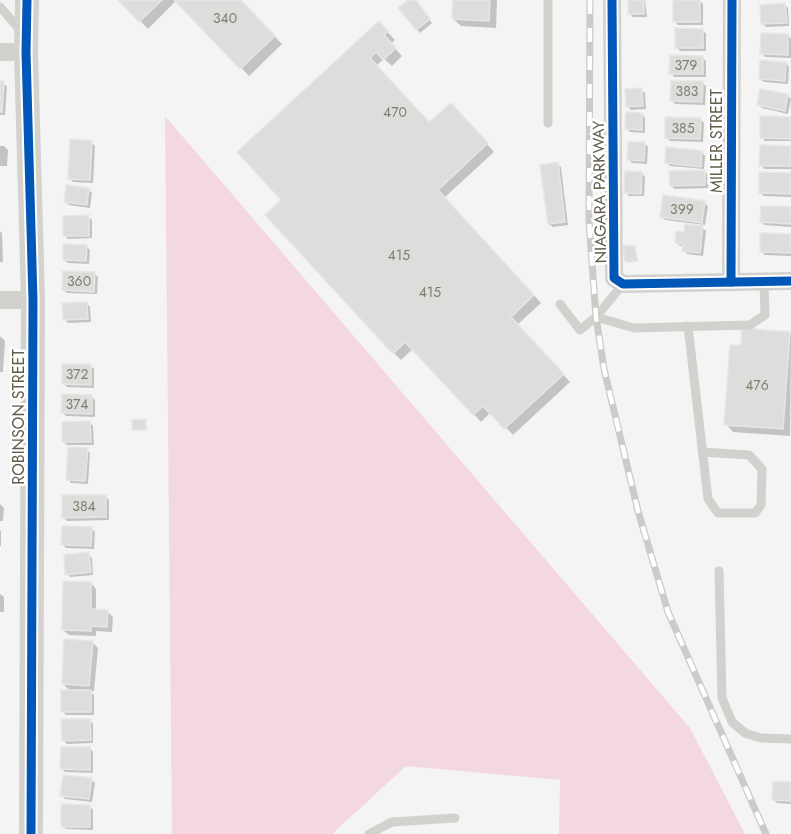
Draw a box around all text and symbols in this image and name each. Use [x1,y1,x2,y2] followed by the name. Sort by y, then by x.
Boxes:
[213,8,237,28] house number: 340
[675,55,697,75] house number: 379
[676,81,699,101] house number: 383
[705,88,728,193] street label: MILLER STREET
[383,102,407,122] house number: 470
[671,118,695,138] house number: 385
[587,121,612,263] street label: NIAGARA PARKWAY
[670,199,694,219] house number: 399
[388,245,410,265] house number: 415
[67,271,91,291] house number: 360
[419,282,441,302] house number: 415
[7,349,30,485] street label: ROBINSON STREET
[66,364,88,384] house number: 372
[745,375,769,395] house number: 476
[66,394,88,414] house number: 374
[72,496,96,516] house number: 384

